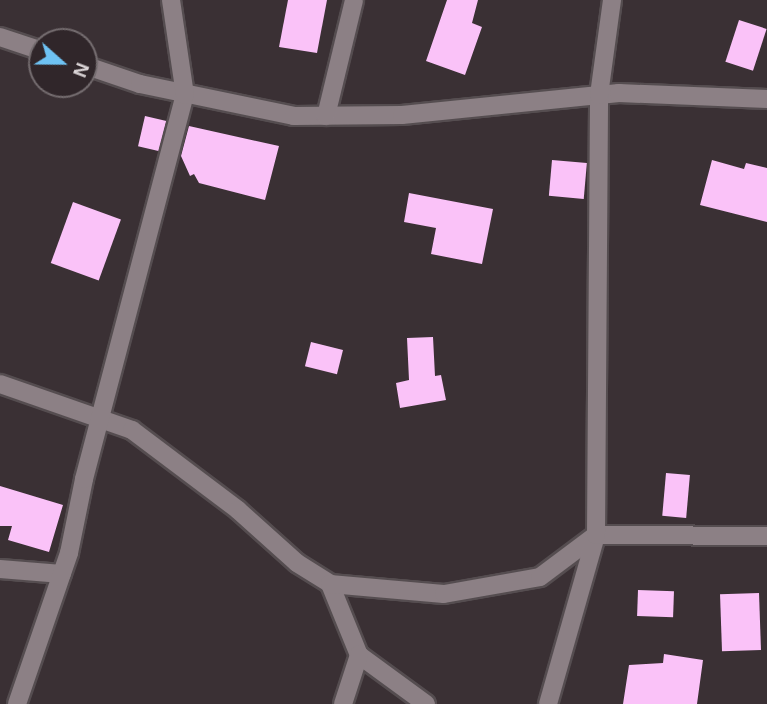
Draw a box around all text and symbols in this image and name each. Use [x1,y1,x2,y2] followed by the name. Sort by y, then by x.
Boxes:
[28,28,98,98] north arrow
[69,60,93,80] text: N

